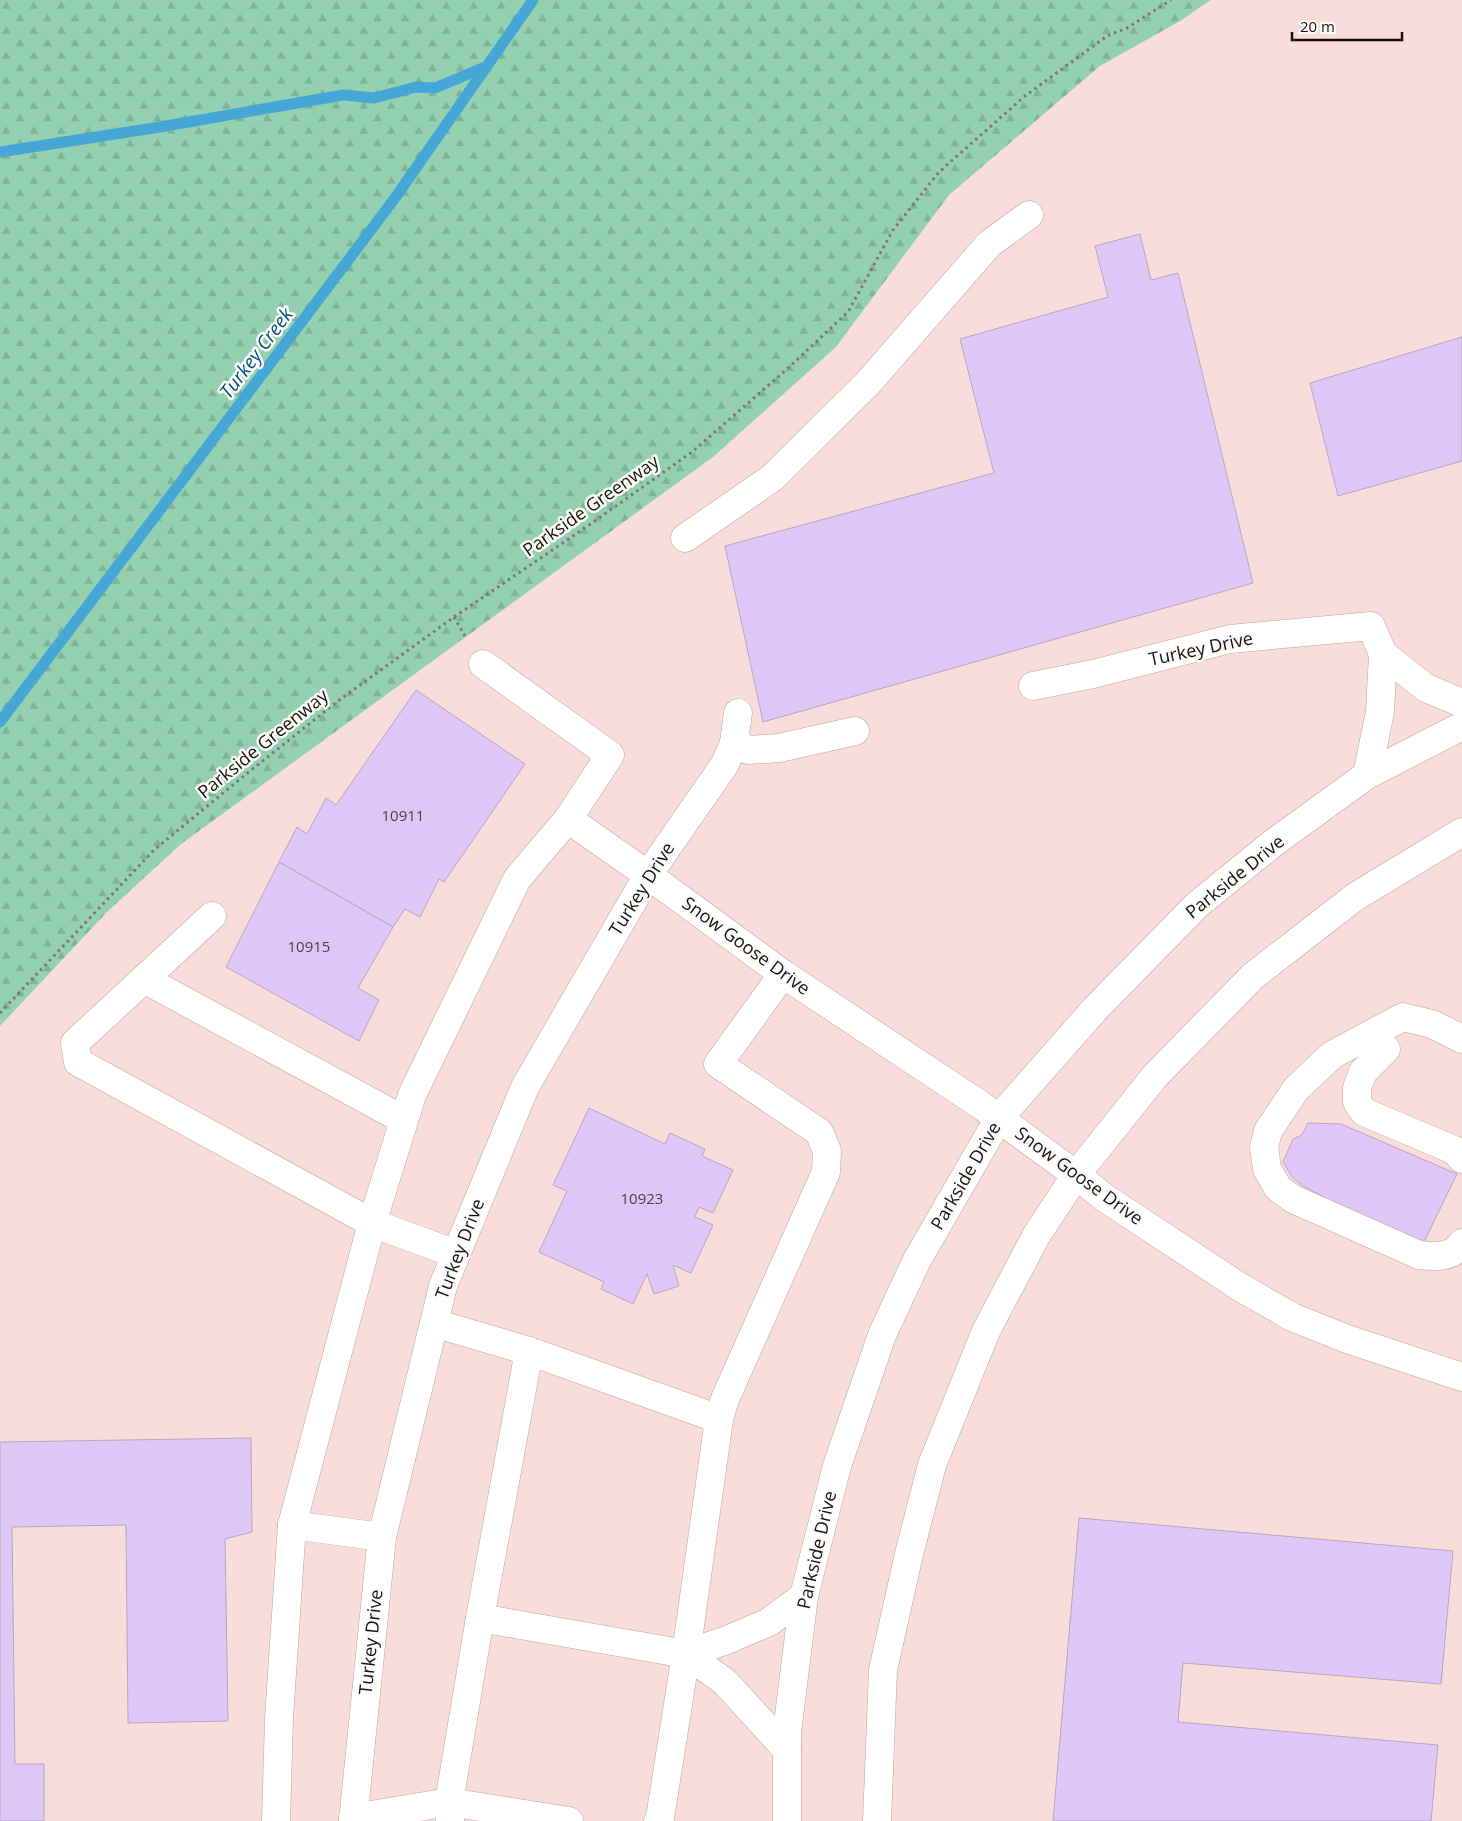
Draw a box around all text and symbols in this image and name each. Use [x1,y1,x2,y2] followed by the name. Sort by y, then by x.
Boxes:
[1292,10,1402,42] scale bar
[1300,16,1335,36] text: 20 m
[213,302,299,404] water label: Turkey Creek
[518,449,664,561] street label: Parkside Greenway
[1147,625,1255,671] street label: Turkey Drive
[192,683,333,803] street label: Parkside Greenway
[382,805,424,825] house number: 10911
[1180,829,1289,924] street label: Parkside Drive
[603,837,679,940] street label: Turkey Drive
[678,891,815,1000] street label: Snow Goose Drive
[288,936,330,956] house number: 10915
[925,1117,1006,1234] street label: Parkside Drive
[1011,1121,1148,1230] street label: Snow Goose Drive
[621,1188,663,1208] house number: 10923
[429,1195,489,1302] street label: Turkey Drive
[791,1488,841,1611] street label: Parkside Drive
[353,1588,387,1696] street label: Turkey Drive

